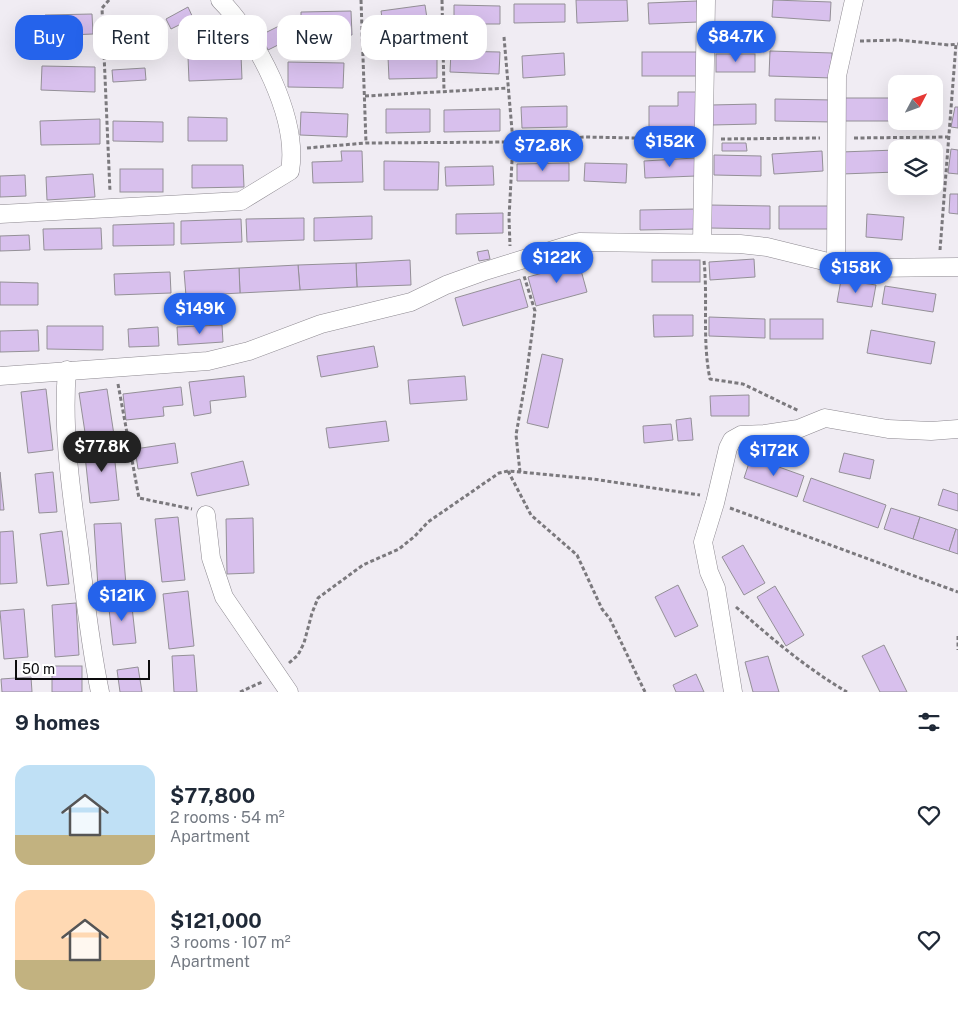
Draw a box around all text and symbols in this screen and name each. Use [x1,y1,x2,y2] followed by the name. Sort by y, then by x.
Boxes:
[15,15,83,60] chip: Buy
[93,15,168,60] chip: Rent
[178,15,267,60] chip: Filters
[277,15,351,60] chip: New
[361,15,487,60] chip: Apartment
[695,20,777,63] pin: $84.7K
[708,27,764,46] text: $84.7K
[888,75,942,130] north arrow
[888,75,943,195] map controls
[635,126,705,168] pin: $152K
[502,130,584,172] pin: $72.8K
[645,132,695,151] text: $152K
[514,136,572,155] text: $72.8K
[888,140,943,195] button: layers
[522,242,592,284] pin: $122K
[532,248,582,267] text: $122K
[821,252,891,294] pin: $158K
[831,258,881,277] text: $158K
[165,292,235,335] pin: $149K
[175,299,225,318] text: $149K
[61,430,143,473] pin: $77.8K
[739,434,809,477] pin: $172K
[74,437,130,456] text: $77.8K
[749,441,799,460] text: $172K
[87,580,157,622] pin: $121K
[99,586,145,605] text: $121K
[15,657,150,680] scale bar
[22,661,55,677] text: 50 m
[915,708,943,736] icon: filters
[15,710,100,735] text: 9 homes
[170,783,255,808] text: $77,800
[55,785,115,845] icon: home
[915,801,943,829] icon: heart
[170,808,285,827] text: 2 rooms · 54 m²
[170,827,250,846] text: Apartment
[170,908,262,933] text: $121,000
[55,910,115,970] icon: home
[915,926,943,954] icon: heart
[170,933,291,952] text: 3 rooms · 107 m²
[170,952,250,971] text: Apartment

